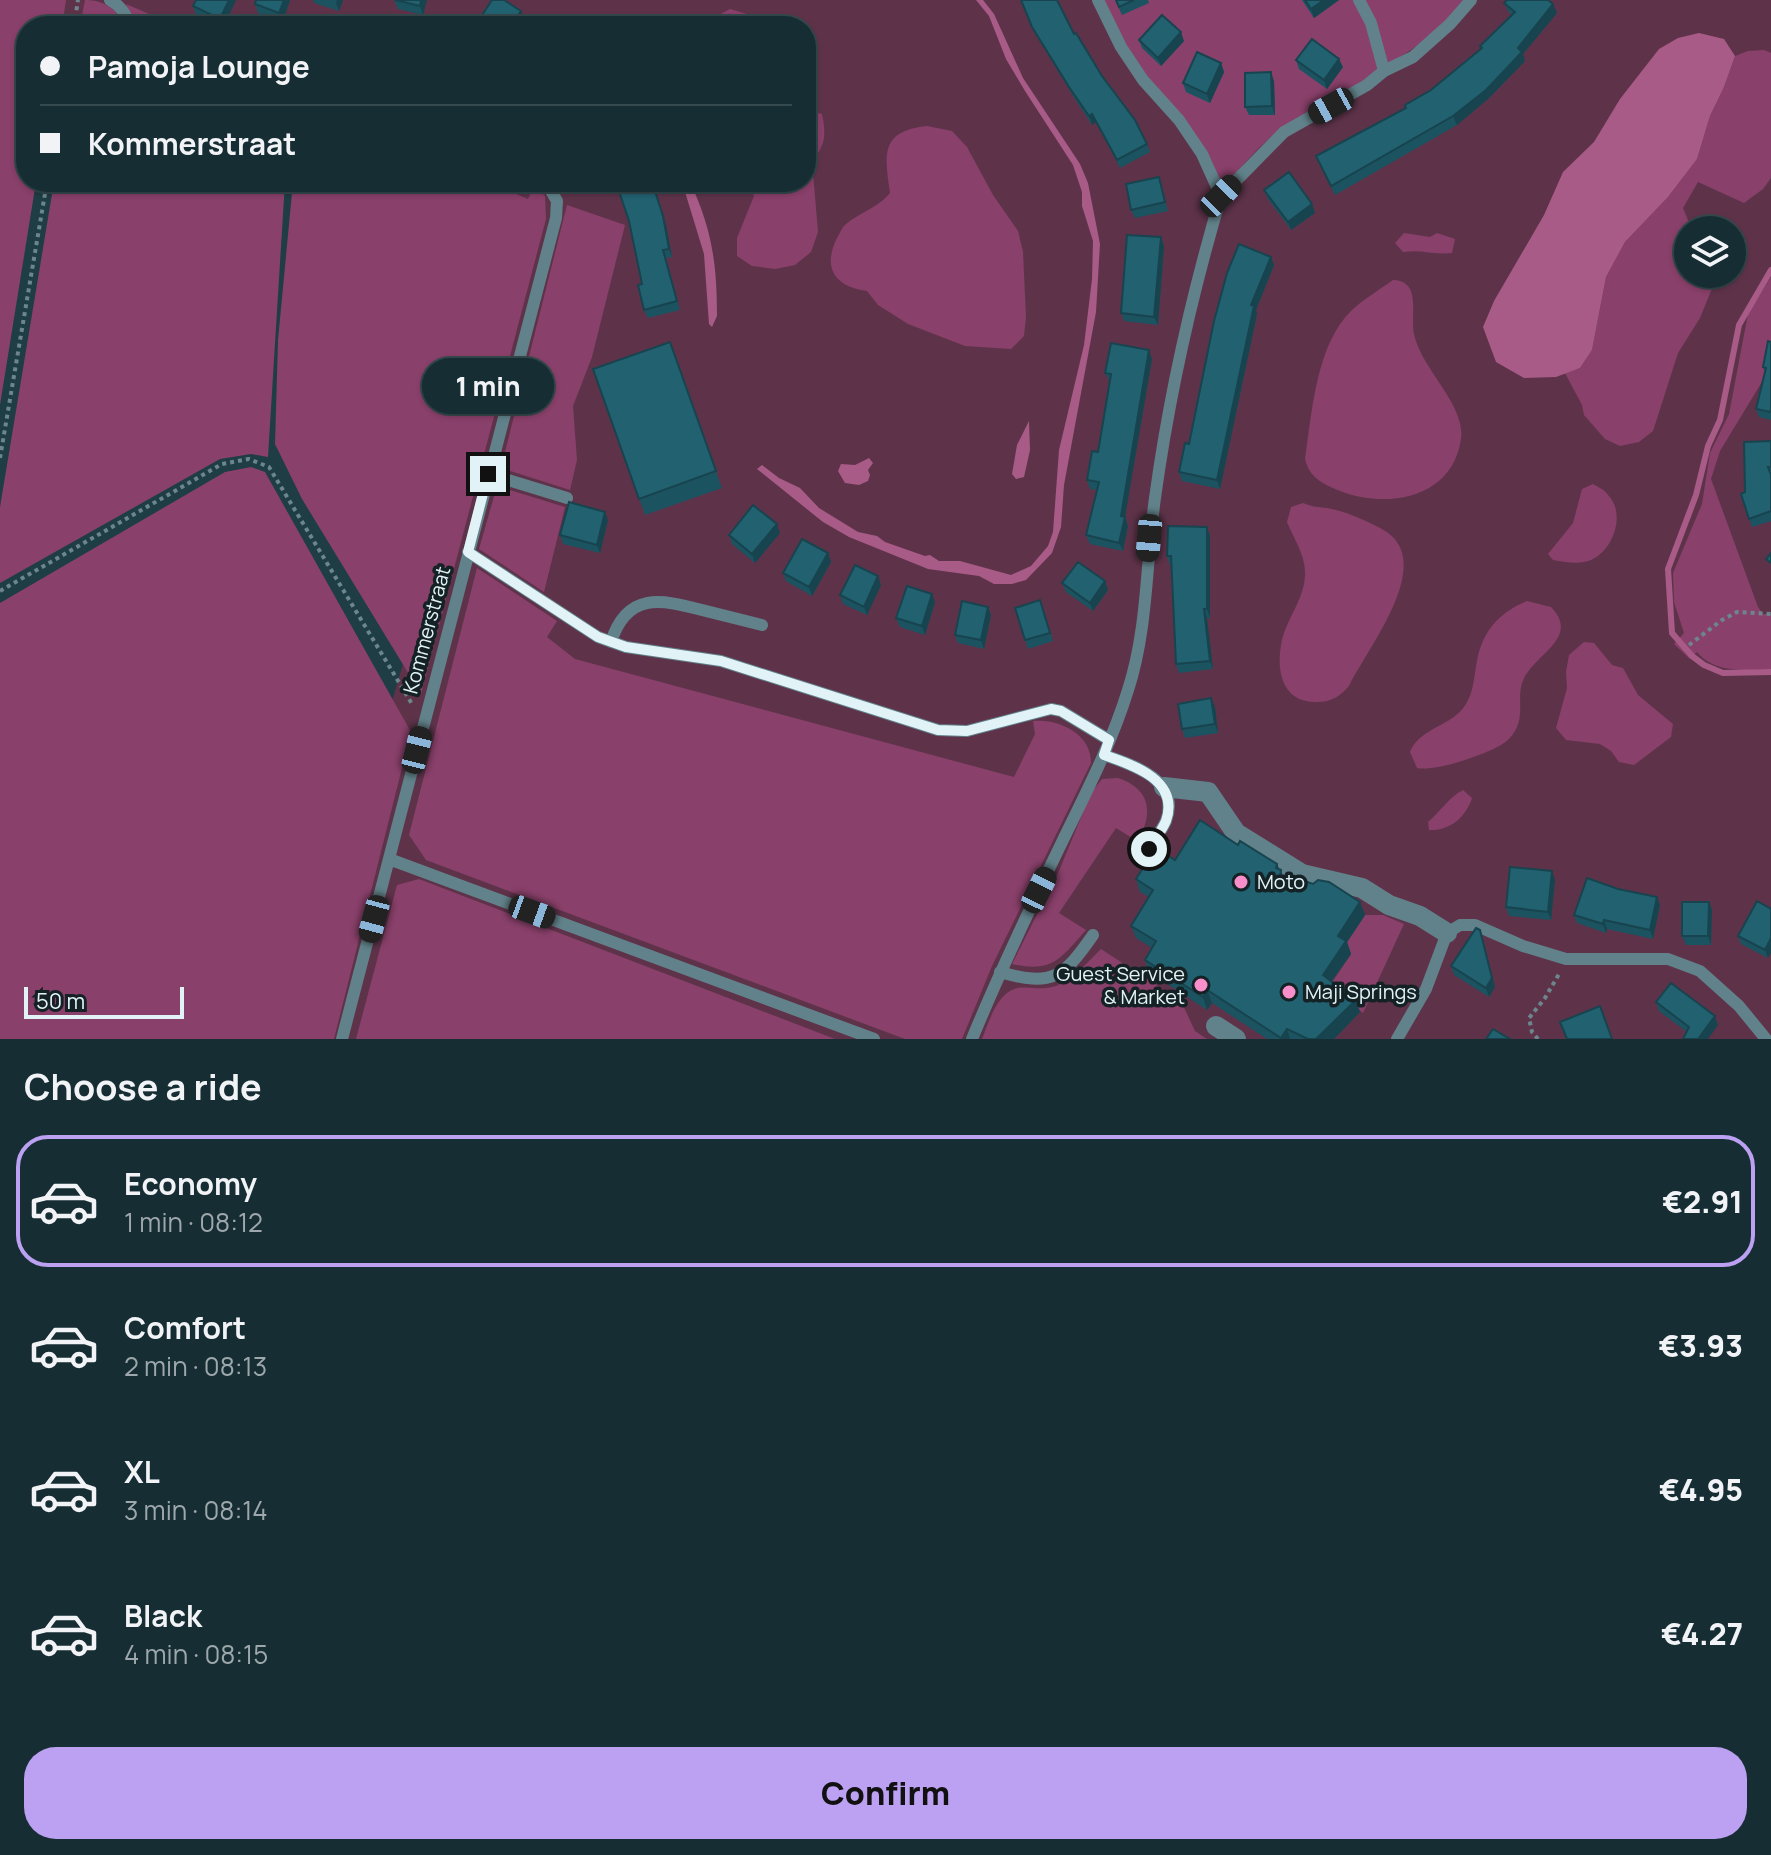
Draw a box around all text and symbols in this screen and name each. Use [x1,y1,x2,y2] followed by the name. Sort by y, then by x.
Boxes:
[88,46,310,87] text: Pamoja Lounge
[1304,84,1358,128] car
[88,123,296,164] text: Kommerstraat
[1196,170,1246,222] car
[1674,216,1746,288] map controls
[1674,216,1746,288] button: layers
[422,358,554,414] callout: 1 min
[455,368,521,404] text: 1 min
[470,456,506,492] route end
[1135,513,1163,563] car
[397,563,456,697] street label: Kommerstraat
[400,724,434,776] car
[1131,831,1167,867] route start
[1018,863,1060,917] car
[1257,868,1305,895] place label: Moto
[1232,873,1250,891] marker: Moto
[356,893,392,945] car
[505,893,559,931] car
[1056,960,1185,1010] place label: Guest Service & Market
[1192,976,1210,994] marker: Guest Service & Market
[1305,978,1417,1005] place label: Maji Springs
[24,983,184,1019] scale bar
[1280,983,1298,1001] marker: Maji Springs
[36,986,85,1016] text: 50 m
[24,1062,262,1111] text: Choose a ride
[124,1163,257,1204] text: Economy
[28,1165,100,1237] icon: car
[1662,1181,1743,1222] text: €2.91
[124,1204,263,1240] text: 1 min · 08:12
[124,1307,246,1348] text: Comfort
[28,1309,100,1381] icon: car
[1658,1325,1743,1366] text: €3.93
[124,1348,267,1384] text: 2 min · 08:13
[124,1451,160,1492] text: XL
[28,1453,100,1525] icon: car
[1659,1469,1743,1510] text: €4.95
[124,1492,268,1528] text: 3 min · 08:14
[124,1595,202,1636] text: Black
[28,1597,100,1669] icon: car
[1661,1613,1743,1654] text: €4.27
[124,1636,268,1672] text: 4 min · 08:15
[24,1747,1747,1839] button: Confirm

